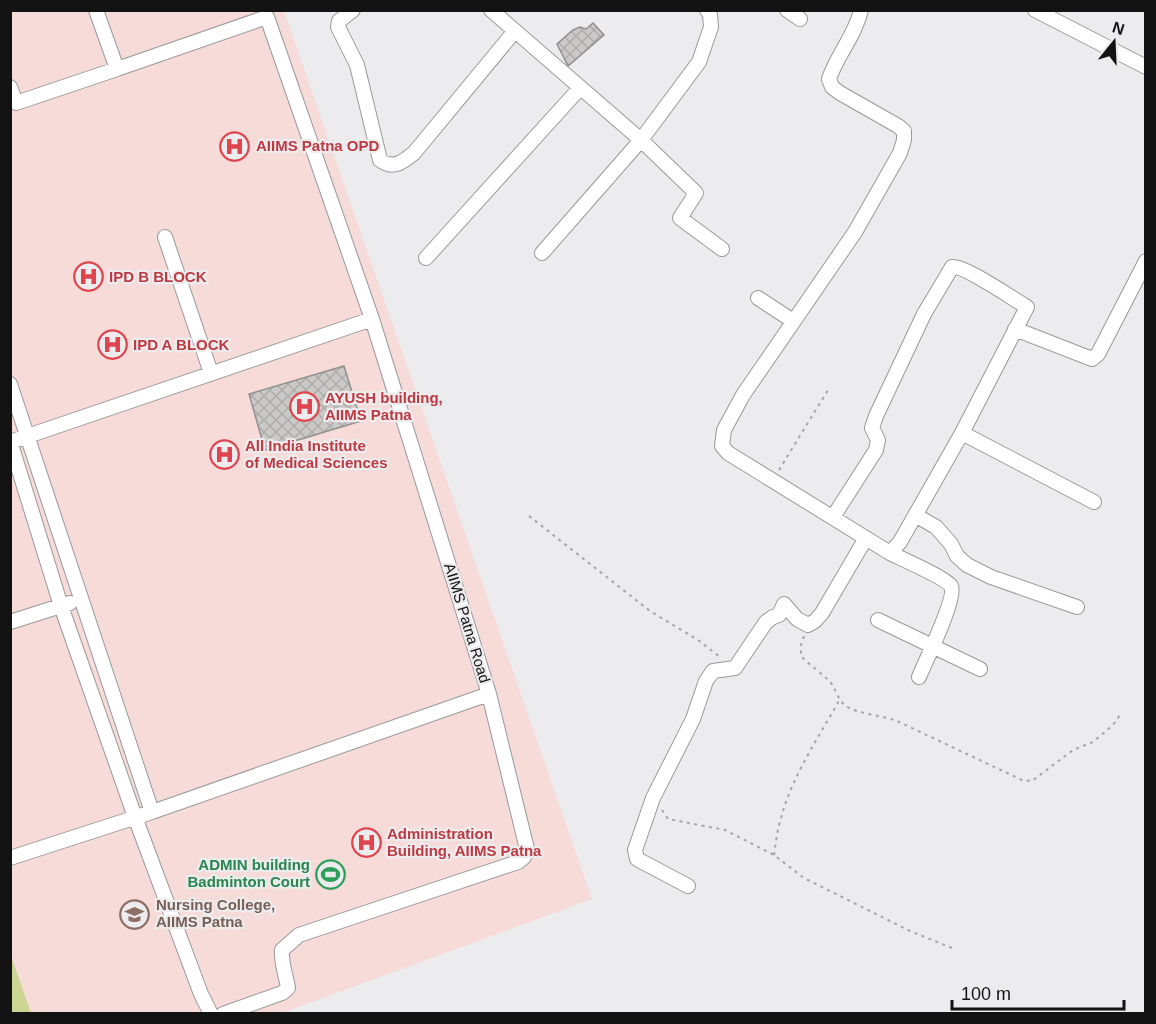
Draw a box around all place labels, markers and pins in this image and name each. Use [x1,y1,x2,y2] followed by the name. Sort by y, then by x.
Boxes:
[219,130,251,162] hospital icon: AIIMS Patna OPD
[256,137,380,154] place label: AIIMS Patna OPD
[72,261,104,293] hospital icon: IPD B BLOCK
[109,268,207,285] place label: IPD B BLOCK
[96,329,128,361] hospital icon: IPD A BLOCK
[133,336,230,353] place label: IPD A BLOCK
[325,389,443,423] place label: AYUSH building, AIIMS Patna
[288,391,320,423] hospital icon: AYUSH building, AIIMS Patna
[245,437,388,471] place label: All India Institute of Medical Sciences
[208,439,240,471] hospital icon: All India Institute of Medical Sciences
[387,825,542,859] place label: Administration Building, AIIMS Patna
[350,827,382,859] hospital icon: Administration Building, AIIMS Patna
[188,856,310,890] place label: ADMIN building Badminton Court
[315,858,347,890] sports icon: ADMIN building Badminton Court
[156,896,275,930] place label: Nursing College, AIIMS Patna
[119,898,151,930] school or university icon: Nursing College, AIIMS Patna

